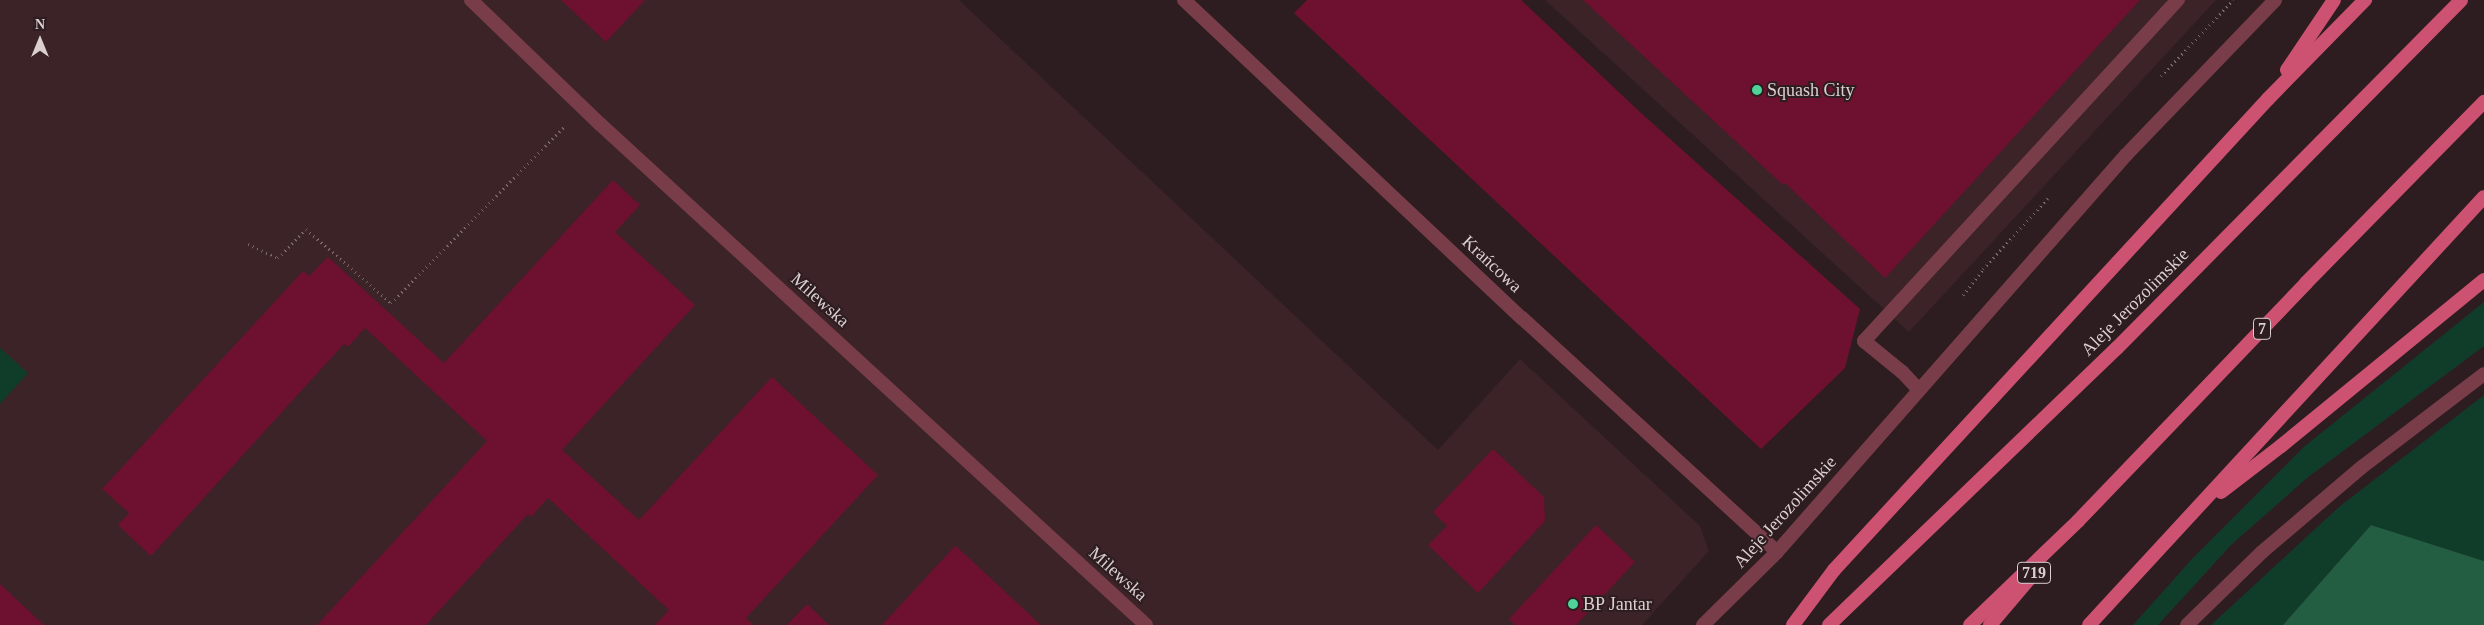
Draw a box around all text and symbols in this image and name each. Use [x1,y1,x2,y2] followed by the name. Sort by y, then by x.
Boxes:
[15,15,65,65] north arrow
[35,17,45,32] text: N
[1767,79,1855,101] place label: Squash City
[1751,84,1763,96] marker: Squash City
[1458,231,1526,297] street label: Krańcowa
[2077,244,2193,360] street label: Aleje Jerozolimskie
[786,268,854,332] street label: Milewska
[2252,316,2272,342] road number: 7
[1729,451,1841,573] street label: Aleje Jerozolimskie
[1084,542,1152,606] street label: Milewska
[2016,560,2052,586] road number: 719
[1583,593,1652,615] place label: BP Jantar
[1567,598,1579,610] marker: BP Jantar

